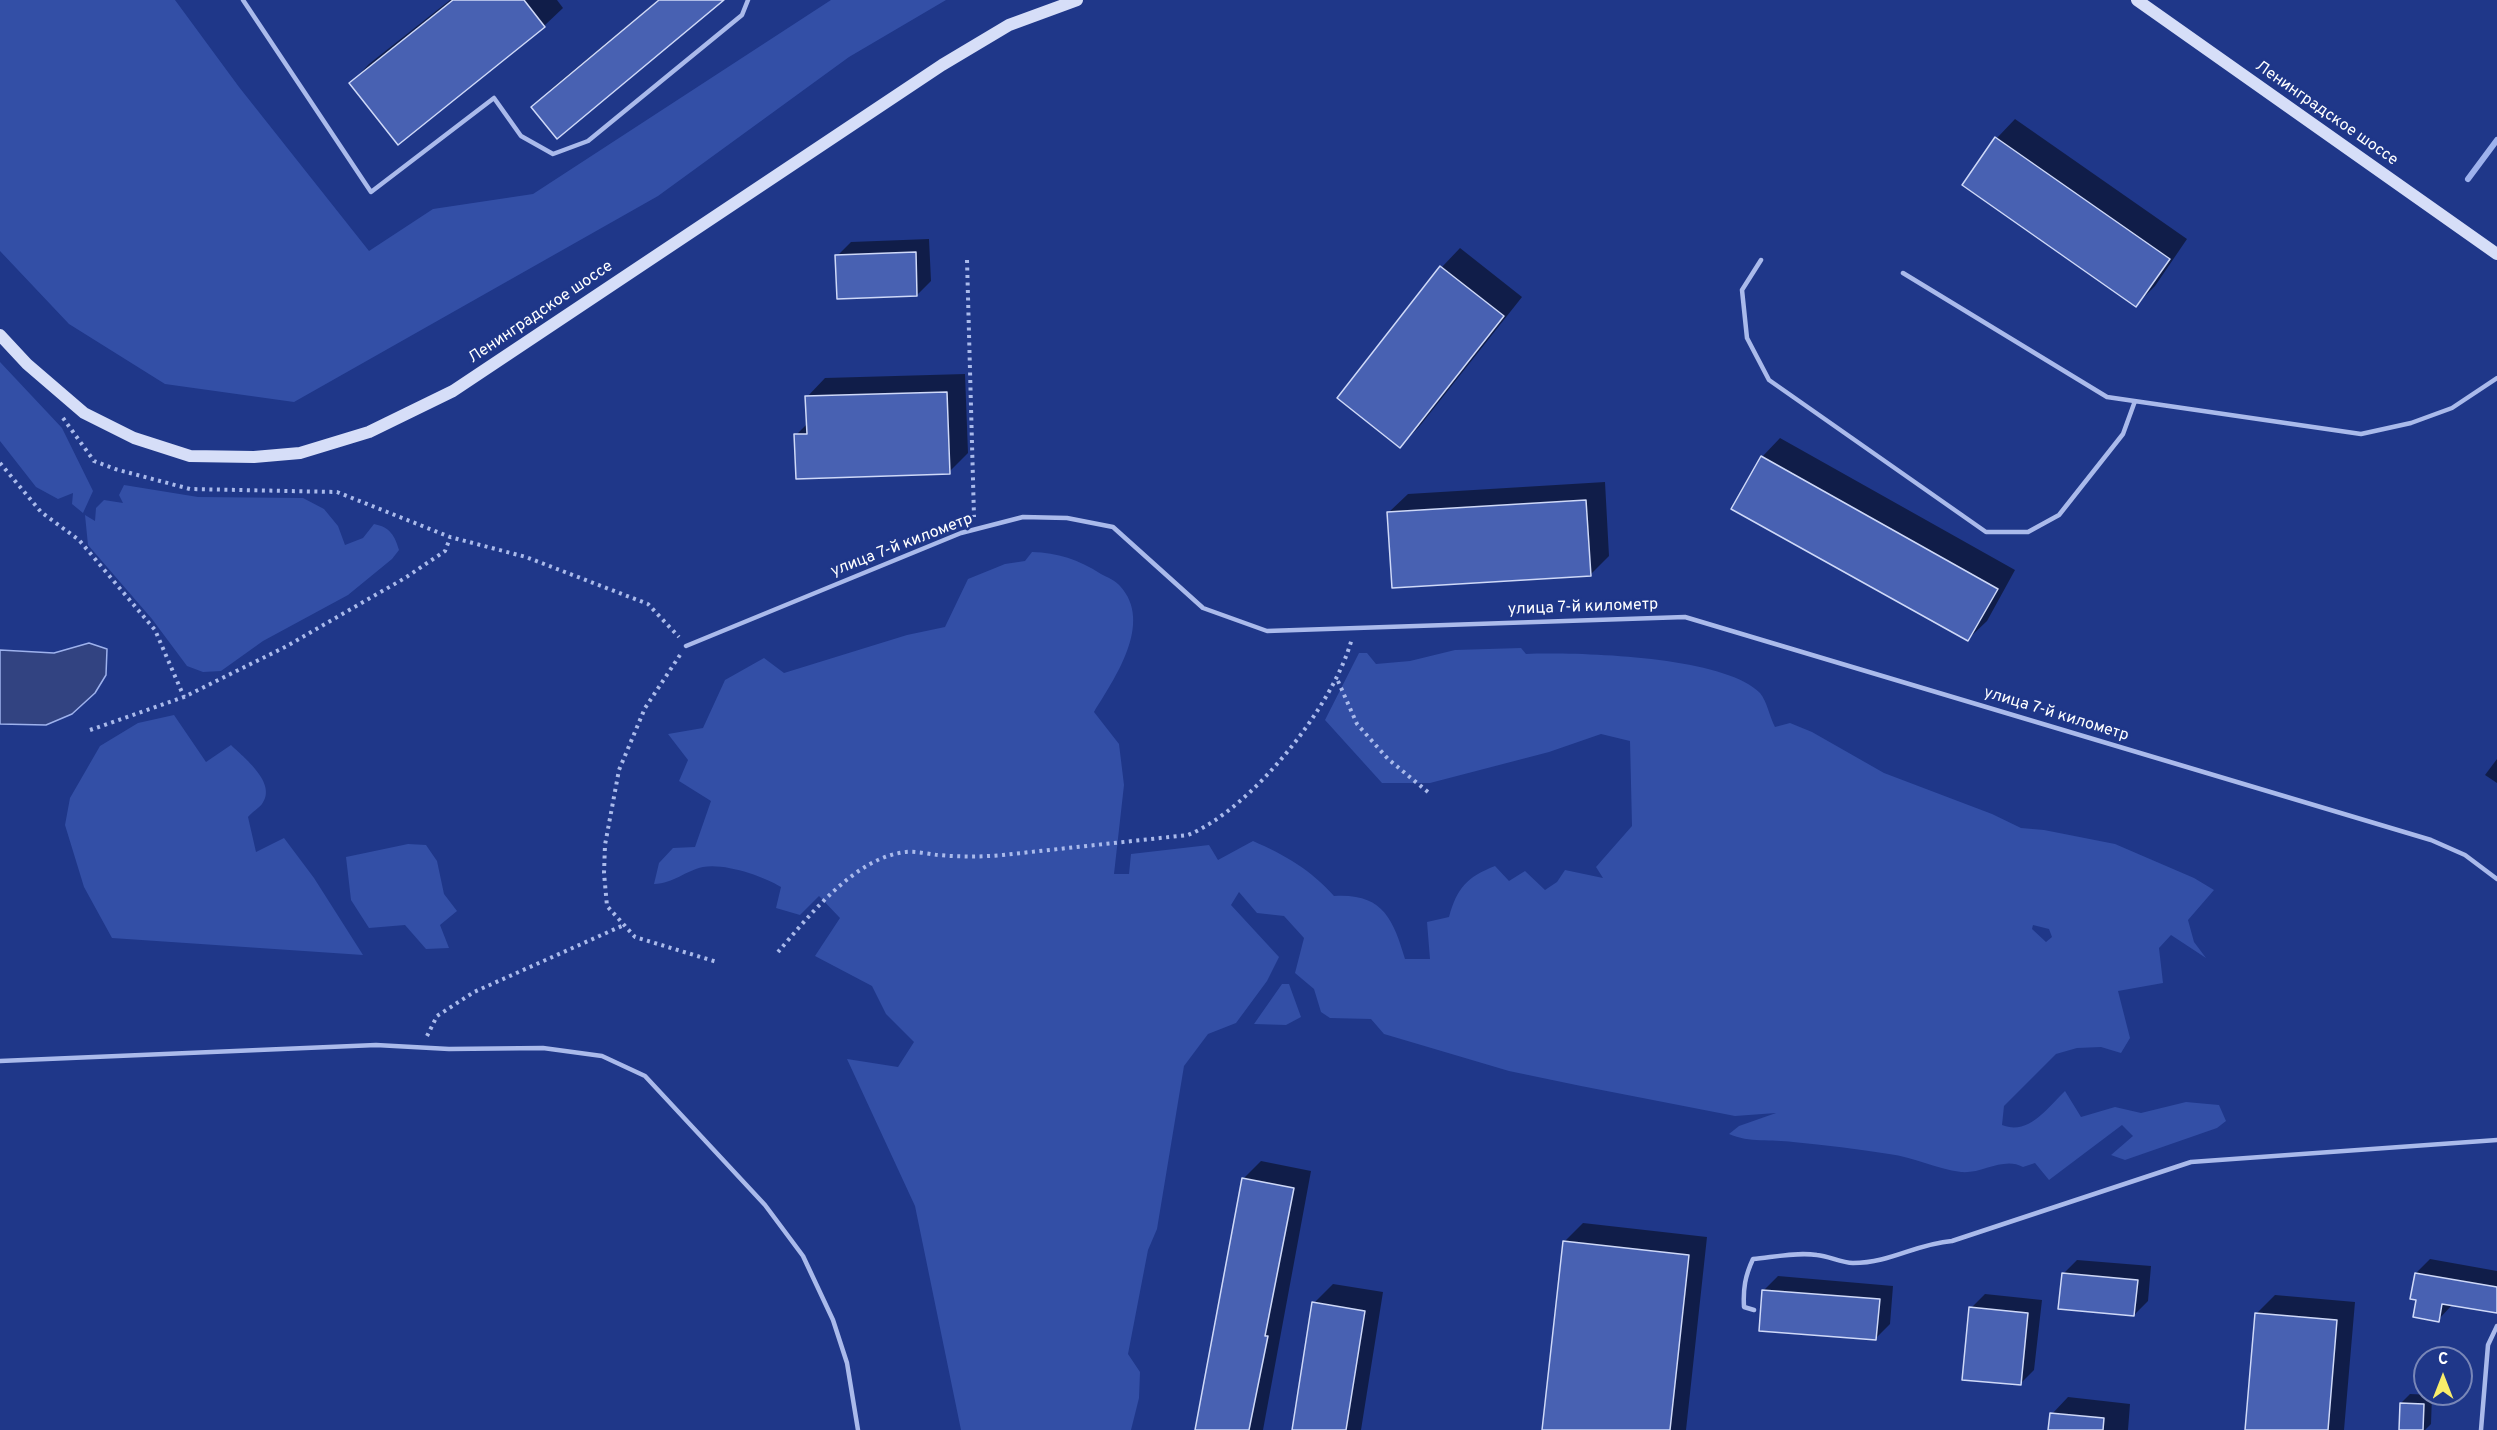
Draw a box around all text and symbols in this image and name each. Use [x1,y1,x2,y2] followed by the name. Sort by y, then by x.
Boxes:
[2251,57,2401,171] street label: Ленинградское шоссе
[465,257,617,369] street label: Ленинградское шоссе
[828,510,976,582] street label: улица 7-й километр
[1507,596,1659,620] street label: улица 7-й километр
[1981,684,2131,746] street label: улица 7-й километр
[2413,1346,2473,1406] north arrow
[2438,1350,2448,1370] text: С

